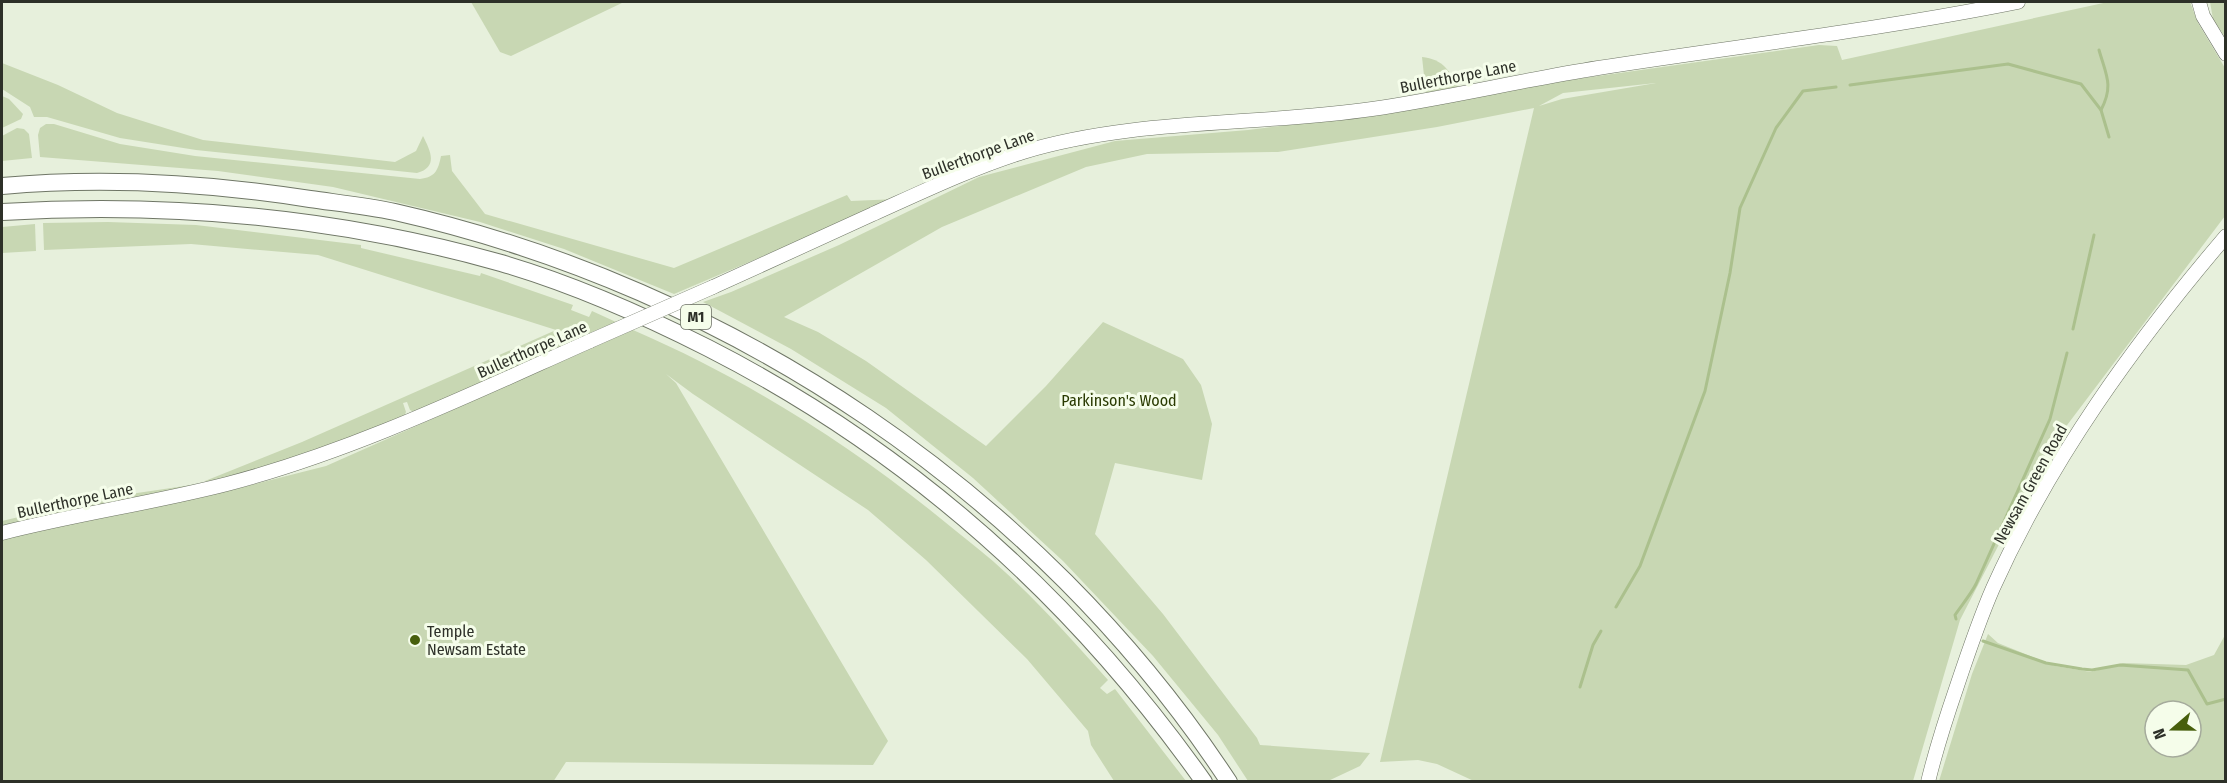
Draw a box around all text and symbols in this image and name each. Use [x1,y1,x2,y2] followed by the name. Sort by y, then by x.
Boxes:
[1398,56,1518,97] street label: Bullerthorpe Lane
[919,125,1037,184] street label: Bullerthorpe Lane
[681,305,711,329] road number: M1
[474,317,590,382] street label: Bullerthorpe Lane
[1061,391,1177,410] park label: Parkinson's Wood
[1990,421,2071,548] street label: Newsam Green Road
[15,479,135,522] street label: Bullerthorpe Lane
[427,622,526,659] place label: Temple Newsam Estate
[408,633,422,647] marker: Temple Newsam Estate
[2143,699,2203,759] north arrow
[2149,726,2170,742] text: N

